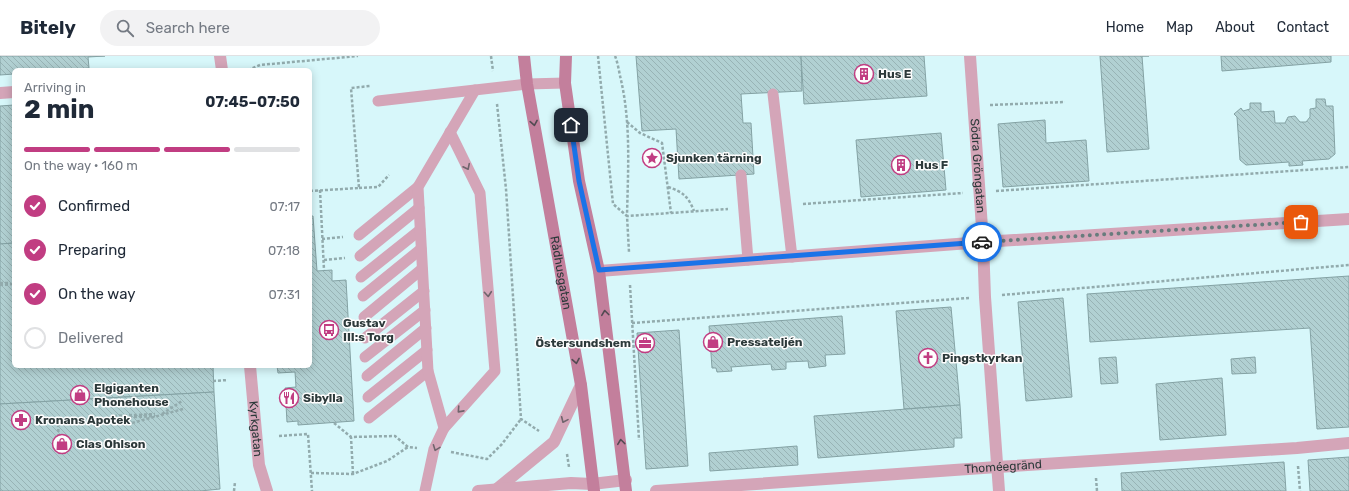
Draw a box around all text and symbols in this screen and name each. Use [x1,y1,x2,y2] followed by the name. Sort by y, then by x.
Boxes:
[100,10,380,46] search box
[20,16,76,39] text: Bitely
[114,17,136,39] icon: search
[146,19,230,37] text: Search here
[1106,19,1144,36] text: Home
[1166,19,1193,36] text: Map
[1215,19,1255,36] text: About
[1277,19,1329,36] text: Contact
[853,63,875,85] building icon: Hus E
[878,67,912,81] place label: Hus E
[24,80,86,95] text: Arriving in
[205,93,300,111] text: 07:45–07:50
[24,94,94,125] text: 2 min
[554,108,588,142] pin
[560,114,582,136] icon: home
[967,118,988,213] street label: Södra Gröngatan
[529,120,537,126] one-way arrow
[641,147,663,169] place icon: Sjunken tärning
[666,151,762,165] place label: Sjunken tärning
[890,154,912,176] building icon: Hus F
[24,158,138,173] text: On the way · 160 m
[915,158,948,172] place label: Hus F
[462,162,470,170] one-way arrow
[24,195,46,217] icon: check
[58,197,130,215] text: Confirmed
[270,199,300,214] text: 07:17
[1284,205,1318,239] pin
[1290,211,1312,233] icon: bag
[962,222,1002,262] courier
[971,231,993,253] icon: car
[547,235,574,311] street label: Rådhusgatan
[24,239,46,261] icon: check
[58,241,126,259] text: Preparing
[268,243,300,258] text: 07:18
[24,283,46,305] icon: check
[58,285,136,303] text: On the way
[269,287,300,302] text: 07:31
[484,290,493,297] one-way arrow
[601,310,610,316] one-way arrow
[343,316,394,344] place label: Gustav III:s Torg
[318,319,340,341] bus stop icon: Gustav III:s Torg
[58,329,123,347] text: Delivered
[702,331,724,353] shop icon: Pressateljén
[634,332,656,354] office icon: Östersundshem
[727,335,803,349] place label: Pressateljén
[535,336,631,350] place label: Östersundshem
[917,347,939,369] church icon: Pingstkyrkan
[942,351,1023,365] place label: Pingstkyrkan
[571,358,580,364] one-way arrow
[94,381,169,409] place label: Elgiganten Phonehouse
[69,384,91,406] shop icon: Elgiganten Phonehouse
[278,387,300,409] restaurant icon: Sibylla
[303,391,343,405] place label: Sibylla
[246,400,265,457] street label: Kyrkgatan
[458,405,465,413] one-way arrow
[10,409,32,431] pharmacy icon: Kronans Apotek
[35,413,130,427] place label: Kronans Apotek
[561,417,569,424] one-way arrow
[51,433,73,455] shop icon: Clas Ohlson
[76,437,146,451] place label: Clas Ohlson
[617,439,626,445] one-way arrow
[432,444,440,451] one-way arrow
[964,457,1042,476] street label: Thoméegränd

